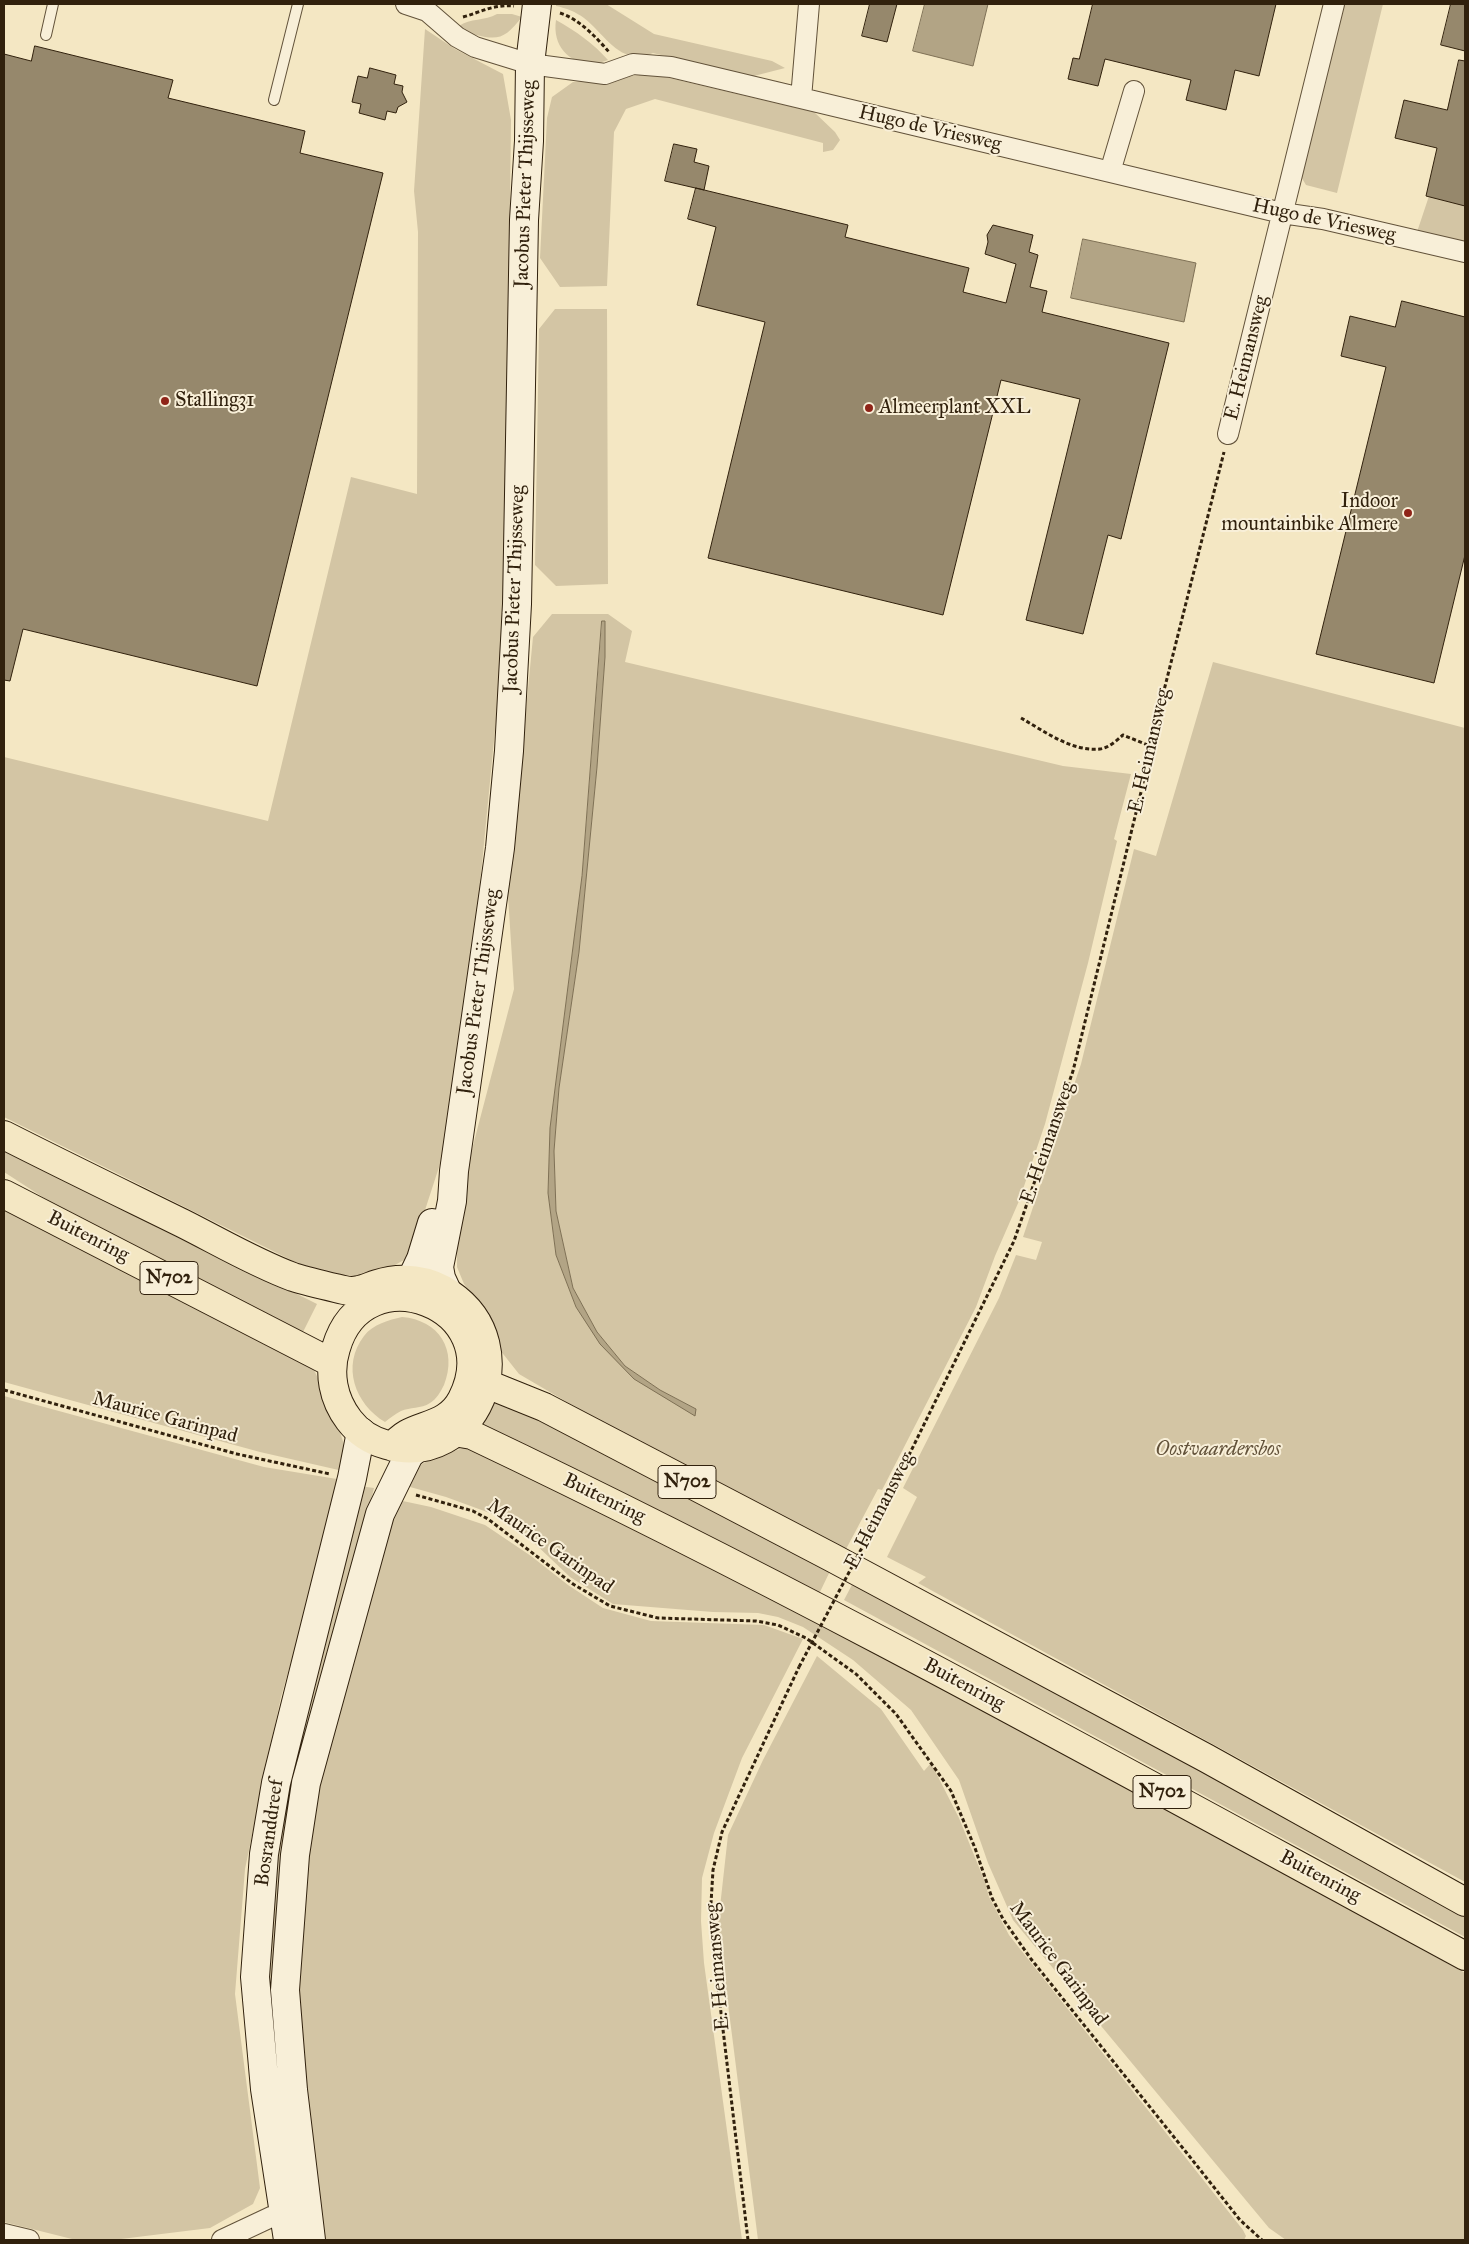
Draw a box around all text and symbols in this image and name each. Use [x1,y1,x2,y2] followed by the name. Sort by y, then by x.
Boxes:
[510,80,542,288] street label: Jacobus Pieter Thijsseweg
[856,101,1004,157] street label: Hugo de Vriesweg
[1250,194,1398,248] street label: Hugo de Vriesweg
[1220,293,1274,423] street label: E. Heimansweg
[175,389,254,413] place label: Stalling31
[159,395,171,407] marker: Stalling31
[879,396,1030,420] place label: Almeerplant XXL
[863,402,875,414] marker: Almeerplant XXL
[499,485,531,693] street label: Jacobus Pieter Thijsseweg
[1221,490,1398,537] place label: Indoor mountainbike Almere
[1402,507,1414,519] marker: Indoor mountainbike Almere
[1124,686,1176,816] street label: E. Heimansweg
[453,887,505,1097] street label: Jacobus Pieter Thijsseweg
[1016,1079,1080,1207] street label: E. Heimansweg
[43,1206,133,1268] street label: Buitenring
[140,1262,198,1294] road number: N702
[90,1387,240,1449] street label: Maurice Garinpad
[1156,1438,1280,1462] park label: Oostvaardersbos
[840,1449,920,1573] street label: E. Heimansweg
[658,1465,716,1498] road number: N702
[559,1469,649,1529] street label: Buitenring
[482,1494,618,1600] street label: Maurice Garinpad
[919,1654,1009,1716] street label: Buitenring
[1133,1775,1191,1808] road number: N702
[251,1778,289,1888] street label: Bosranddreef
[1275,1846,1365,1908] street label: Buitenring
[1004,1897,1112,2031] street label: Maurice Garinpad
[700,1902,736,2032] street label: E. Heimansweg

